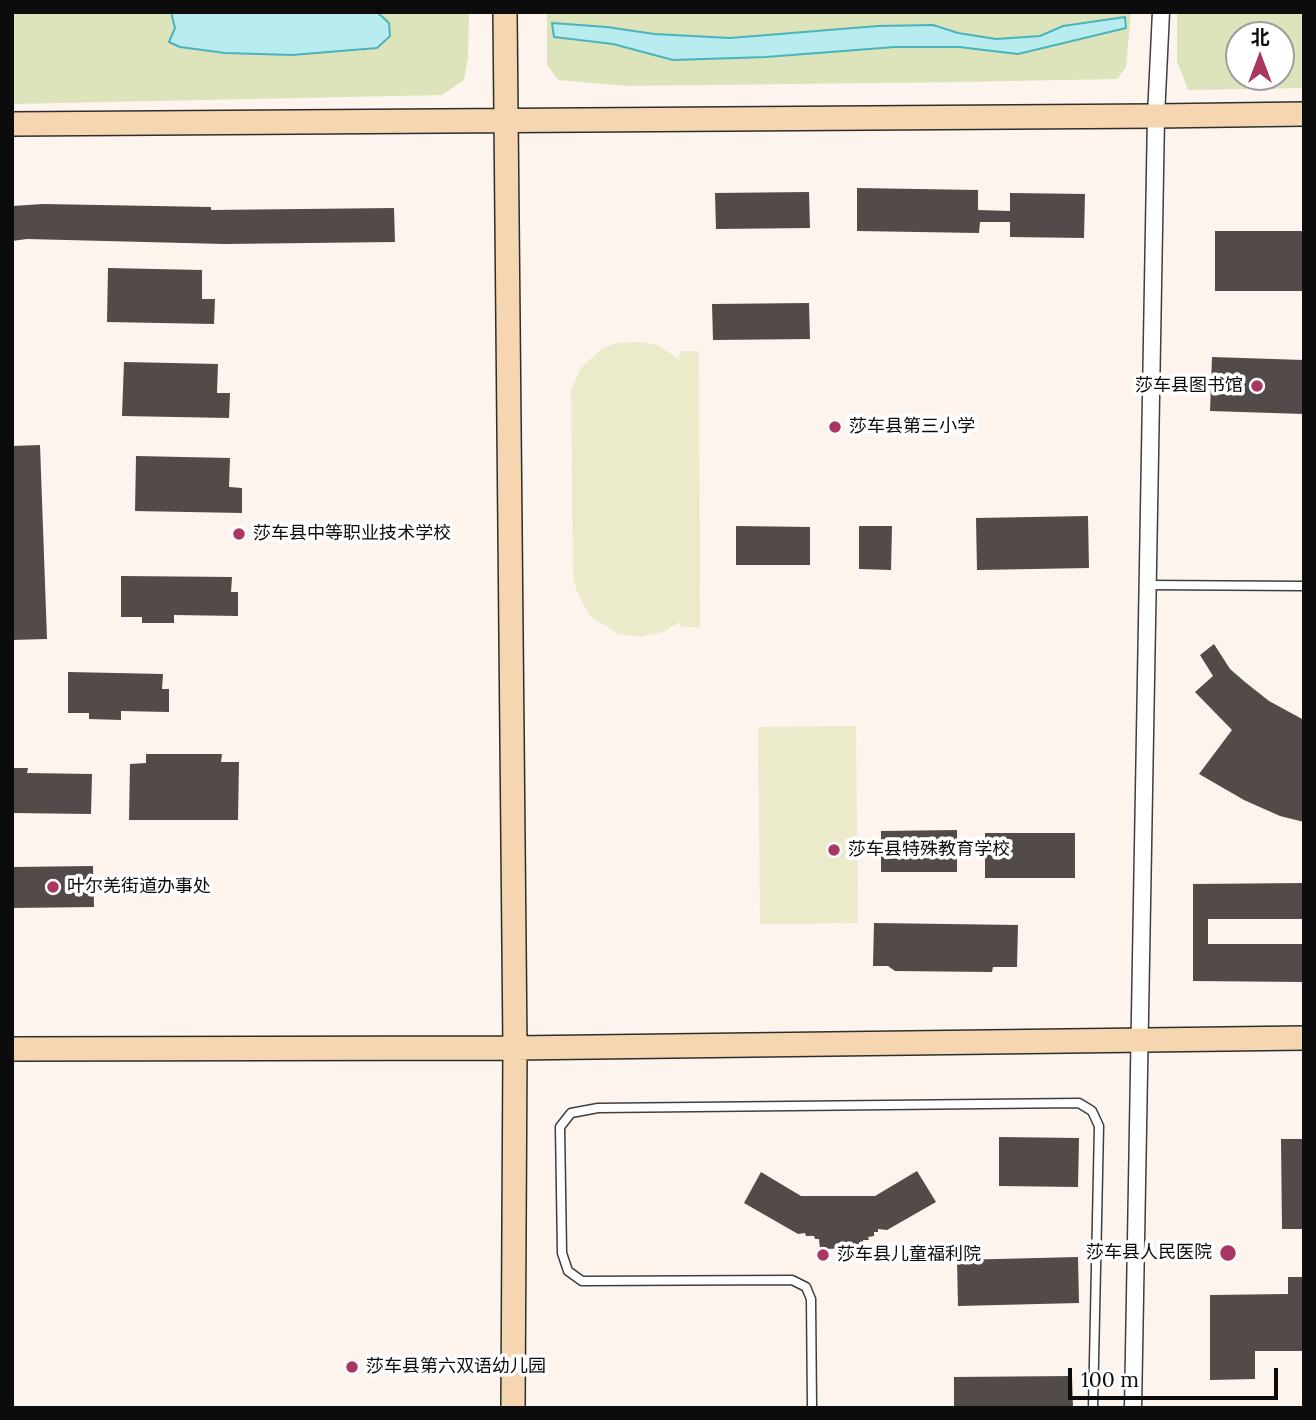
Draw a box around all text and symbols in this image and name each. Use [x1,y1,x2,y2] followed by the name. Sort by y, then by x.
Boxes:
[1225,21,1295,91] north arrow
[1250,25,1270,49] text: 北
[1135,375,1243,397] place label: 莎车县图书馆
[1249,378,1265,394] marker: 莎车县图书馆
[849,416,975,438] place label: 莎车县第三小学
[827,419,843,435] marker: 莎车县第三小学
[253,523,451,545] place label: 莎车县中等职业技术学校
[231,526,247,542] marker: 莎车县中等职业技术学校
[848,839,1010,861] place label: 莎车县特殊教育学校
[826,842,842,858] marker: 莎车县特殊教育学校
[67,876,211,898] place label: 叶尔羌街道办事处
[45,879,61,895] marker: 叶尔羌街道办事处
[1086,1242,1212,1264] place label: 莎车县人民医院
[1218,1243,1238,1263] marker: 莎车县人民医院
[837,1244,981,1266] place label: 莎车县儿童福利院
[815,1247,831,1263] marker: 莎车县儿童福利院
[1071,1354,1281,1398] scale bar
[366,1356,546,1378] place label: 莎车县第六双语幼儿园
[344,1359,360,1375] marker: 莎车县第六双语幼儿园
[1081,1366,1139,1393] text: 100 m

